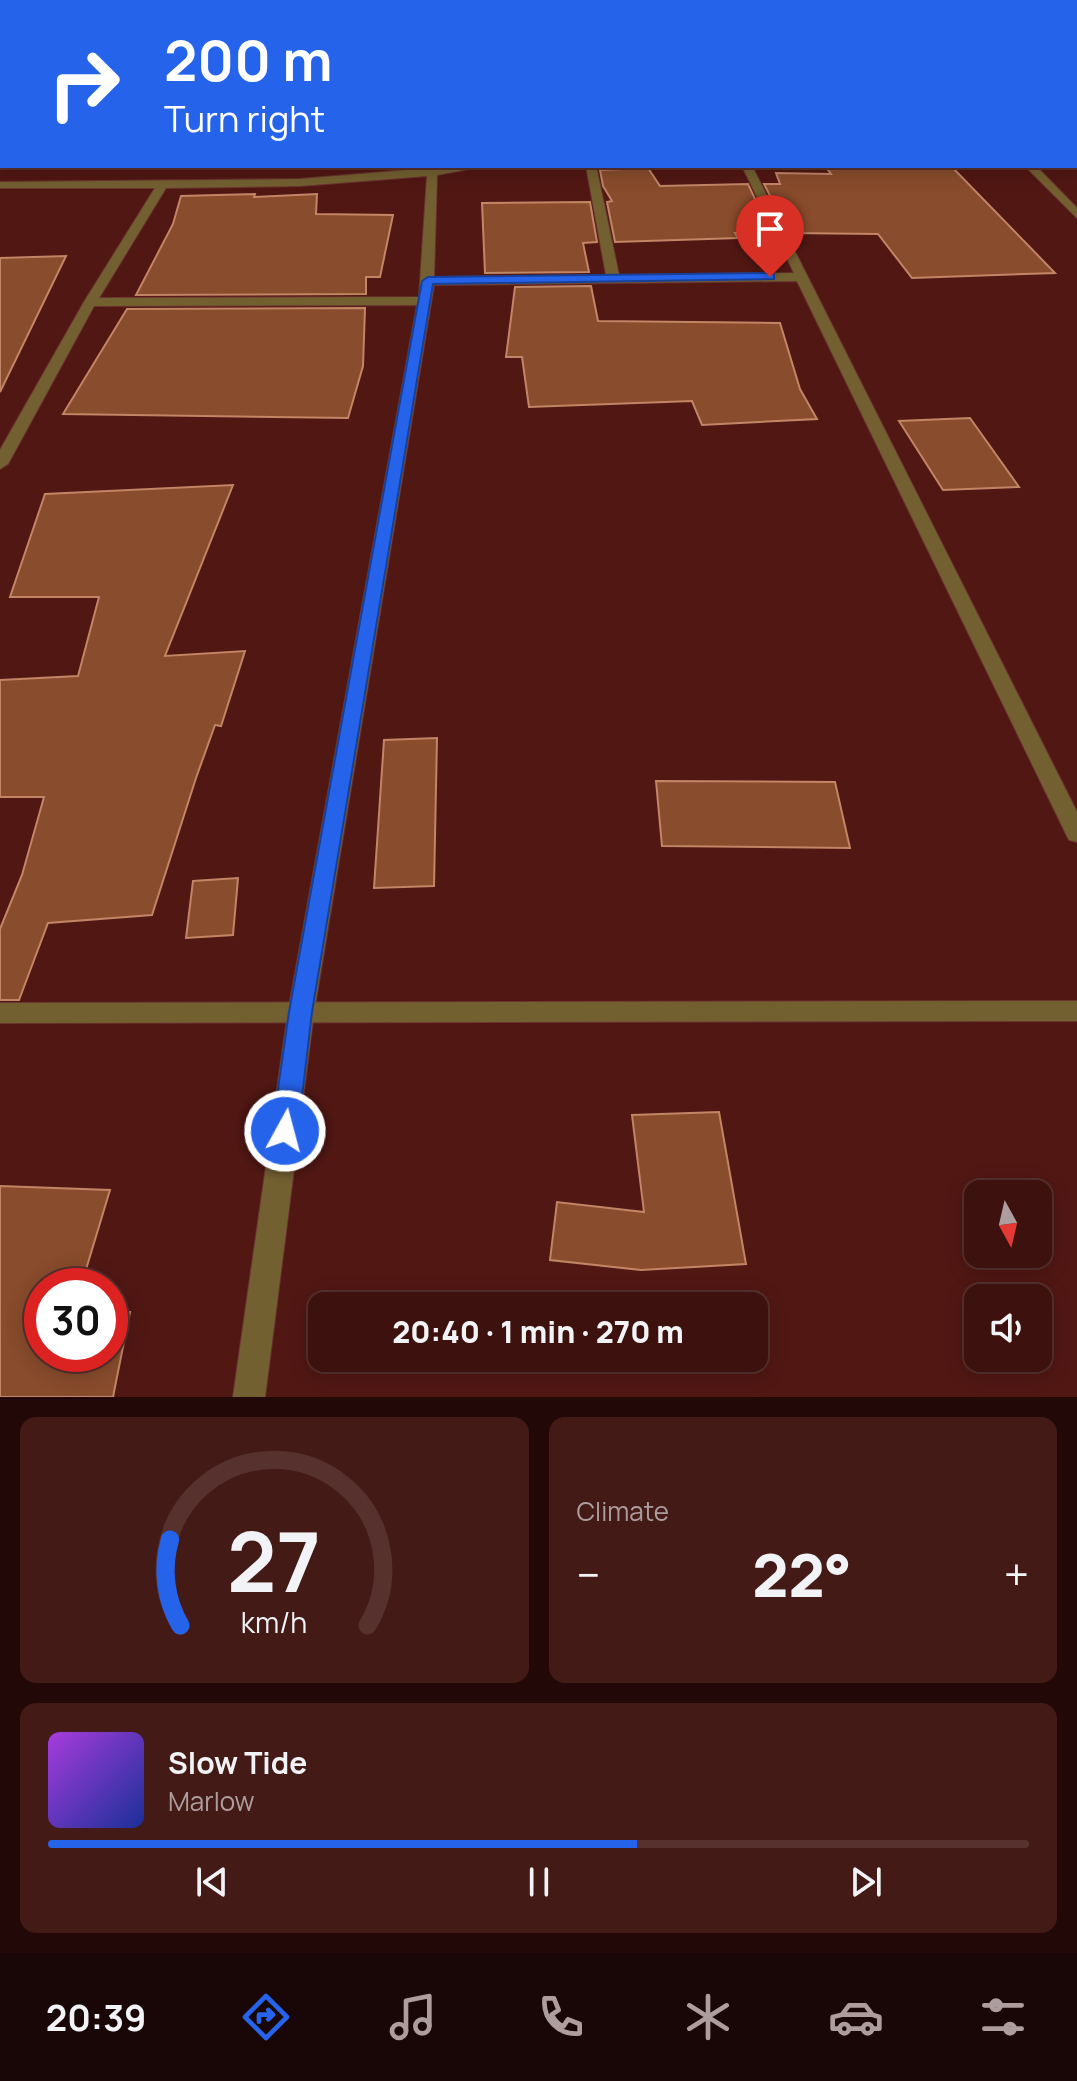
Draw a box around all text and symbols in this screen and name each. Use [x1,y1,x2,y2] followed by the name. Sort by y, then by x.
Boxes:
[164,21,333,98] text: 200 m
[32,32,136,136] icon: right
[164,94,325,143] text: Turn right
[736,195,804,277] pin
[748,207,792,251] icon: arrive
[243,1089,327,1173] position arrow
[964,1180,1052,1268] north arrow
[964,1180,1052,1372] map controls
[24,1268,128,1372] speed limit sign: 30
[964,1284,1052,1372] button: sound
[392,1311,684,1352] text: 20:40 · 1 min · 270 m
[577,1493,669,1529] text: Climate
[227,1503,321,1617] text: 27
[752,1533,852,1615] text: 22°
[577,1544,600,1604] text: −
[1004,1544,1029,1604] text: +
[241,1603,307,1642] text: km/h
[168,1742,307,1783] text: Slow Tide
[168,1783,255,1819] text: Marlow
[190,1860,234,1904] icon: previous
[517,1860,561,1904] icon: pause
[844,1860,888,1904] icon: next
[238,1989,294,2045] icon: directions
[385,1989,441,2045] icon: music
[533,1989,589,2045] icon: phone
[680,1989,736,2045] icon: climate
[828,1989,884,2045] icon: car
[975,1989,1031,2045] icon: filters
[46,1993,146,2042] text: 20:39

